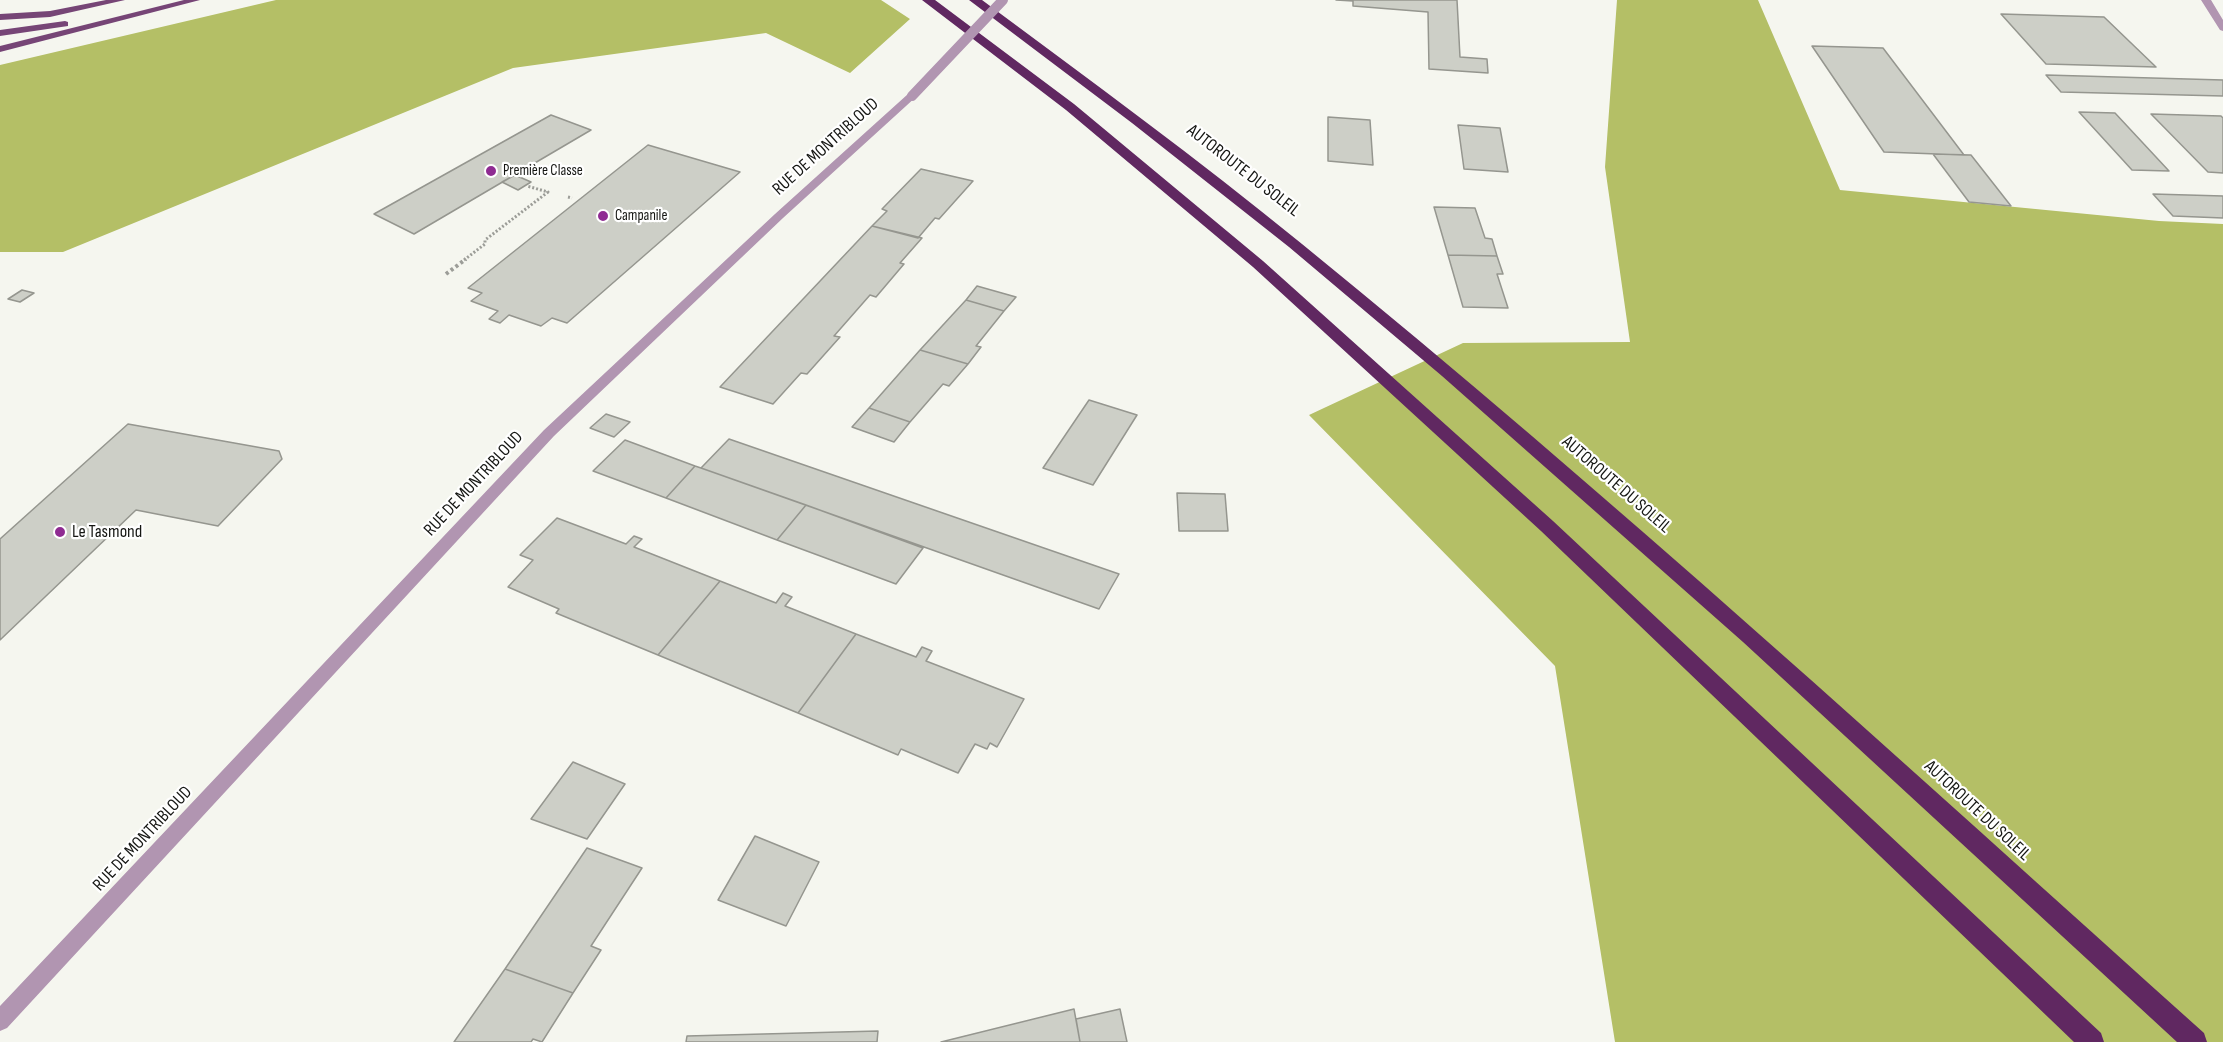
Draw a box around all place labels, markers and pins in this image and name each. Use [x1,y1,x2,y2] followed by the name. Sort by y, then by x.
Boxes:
[503,162,583,180] place label: Première Classe
[484,164,498,178] marker: Première Classe
[615,207,667,225] place label: Campanile
[596,209,610,223] marker: Campanile
[72,521,142,543] place label: Le Tasmond
[53,525,67,539] marker: Le Tasmond

